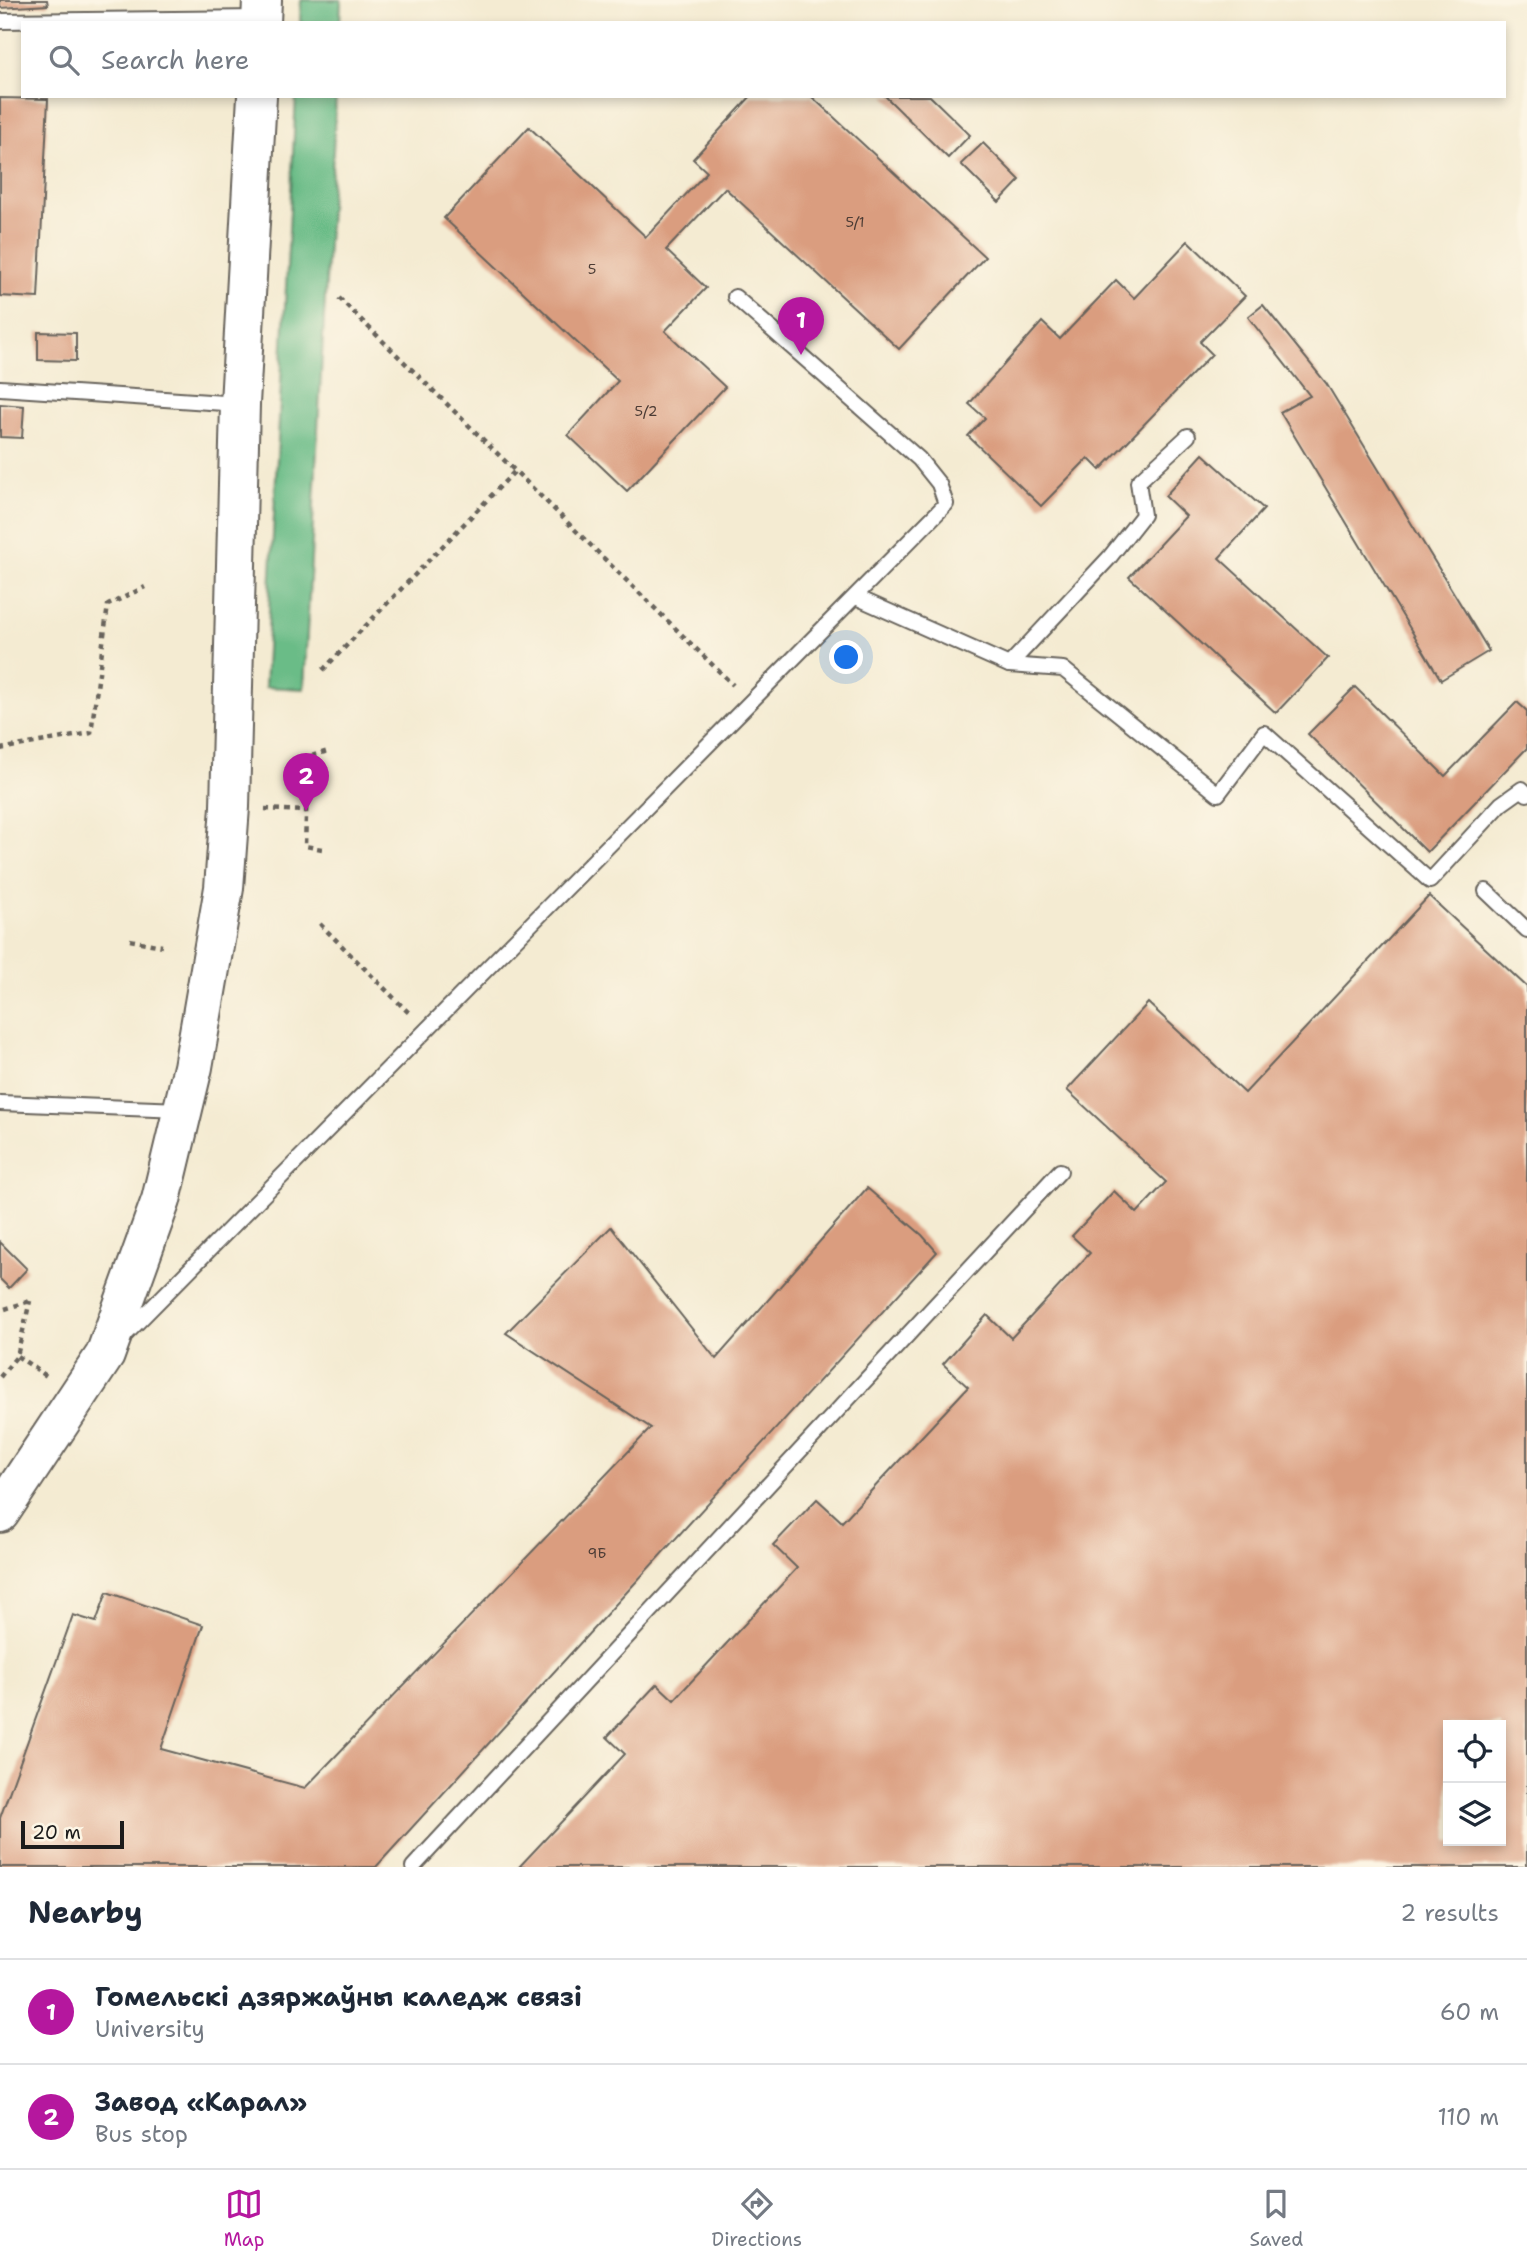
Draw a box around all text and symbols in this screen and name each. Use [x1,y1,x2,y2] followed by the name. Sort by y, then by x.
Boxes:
[21,21,1506,98] search box
[45,41,83,79] icon: search
[101,42,250,77] text: Search here
[845,213,865,231] house number: 5/1
[588,260,596,278] house number: 5
[778,297,824,355] pin: 1
[635,402,657,420] house number: 5/2
[829,640,863,674] your location
[283,753,329,811] pin: 2
[587,1544,607,1562] house number: 9Б
[1443,1720,1506,1846] map controls
[1443,1720,1506,1783] button: locate
[1443,1783,1506,1846] button: layers
[21,1818,124,1850] scale bar
[32,1820,81,1845] text: 20 m
[28,1892,143,1933] text: Nearby
[1400,1898,1499,1928] text: 2 results
[95,1979,582,2014] text: Гомельскі дзяржаўны каледж связі
[46,1997,56,2027] text: 1
[1440,1997,1499,2027] text: 60 m
[95,2014,205,2044] text: University
[95,2084,307,2119] text: Завод «Карал»
[43,2102,59,2132] text: 2
[1437,2102,1499,2132] text: 110 m
[95,2119,188,2149] text: Bus stop
[224,2185,264,2252] tab: Map
[712,2185,802,2252] tab: Directions
[1249,2185,1303,2252] tab: Saved

